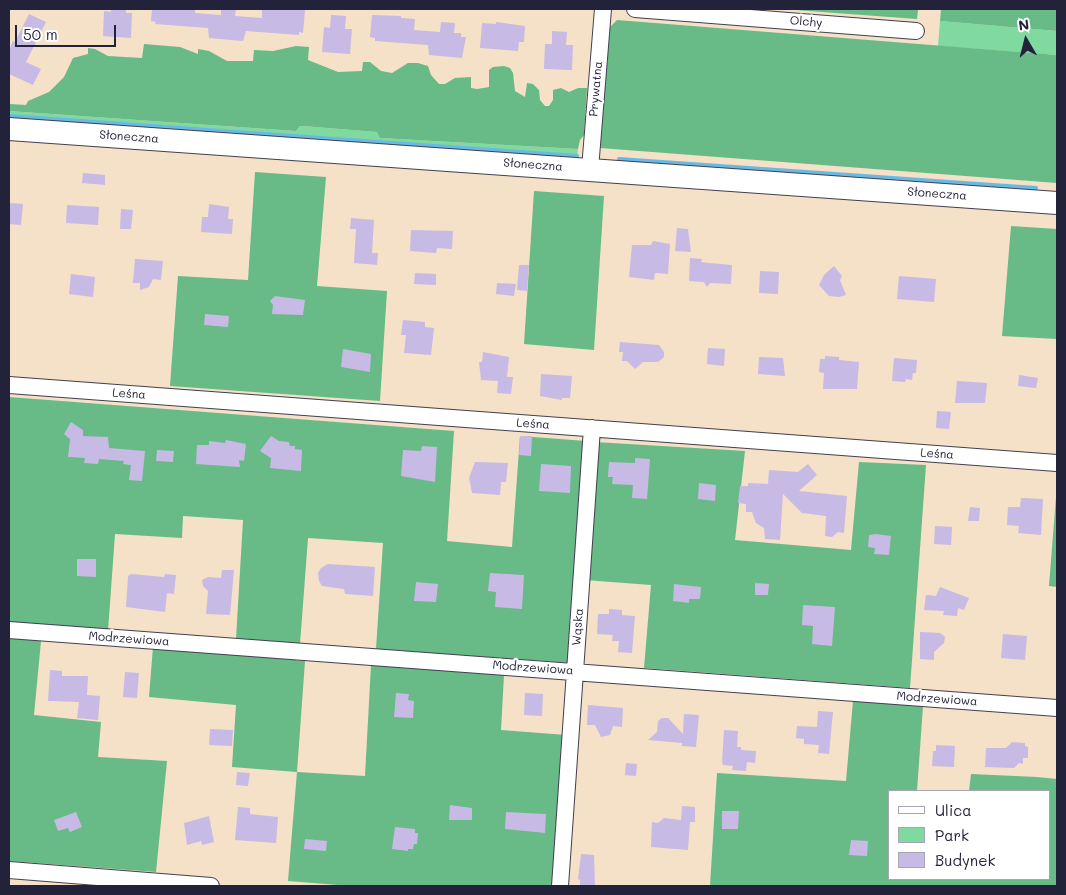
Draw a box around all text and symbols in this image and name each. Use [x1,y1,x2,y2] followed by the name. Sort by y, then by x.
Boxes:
[789,13,823,31] street label: Olchy
[18,15,119,47] scale bar
[1001,15,1051,65] north arrow
[1017,15,1030,35] text: N
[23,24,58,44] text: 50 m
[586,61,606,117] street label: Prywatna
[99,128,159,146] street label: Słoneczna
[503,156,563,174] street label: Słoneczna
[907,185,967,203] street label: Słoneczna
[112,386,146,402] street label: Leśna
[516,416,550,432] street label: Leśna
[920,446,954,462] street label: Leśna
[570,608,586,646] street label: Wąska
[88,629,170,649] street label: Modrzewiowa
[492,658,574,678] street label: Modrzewiowa
[896,689,978,709] street label: Modrzewiowa
[888,790,1051,880] legend
[935,800,972,820] text: Ulica
[935,825,969,845] text: Park
[935,850,995,870] text: Budynek

